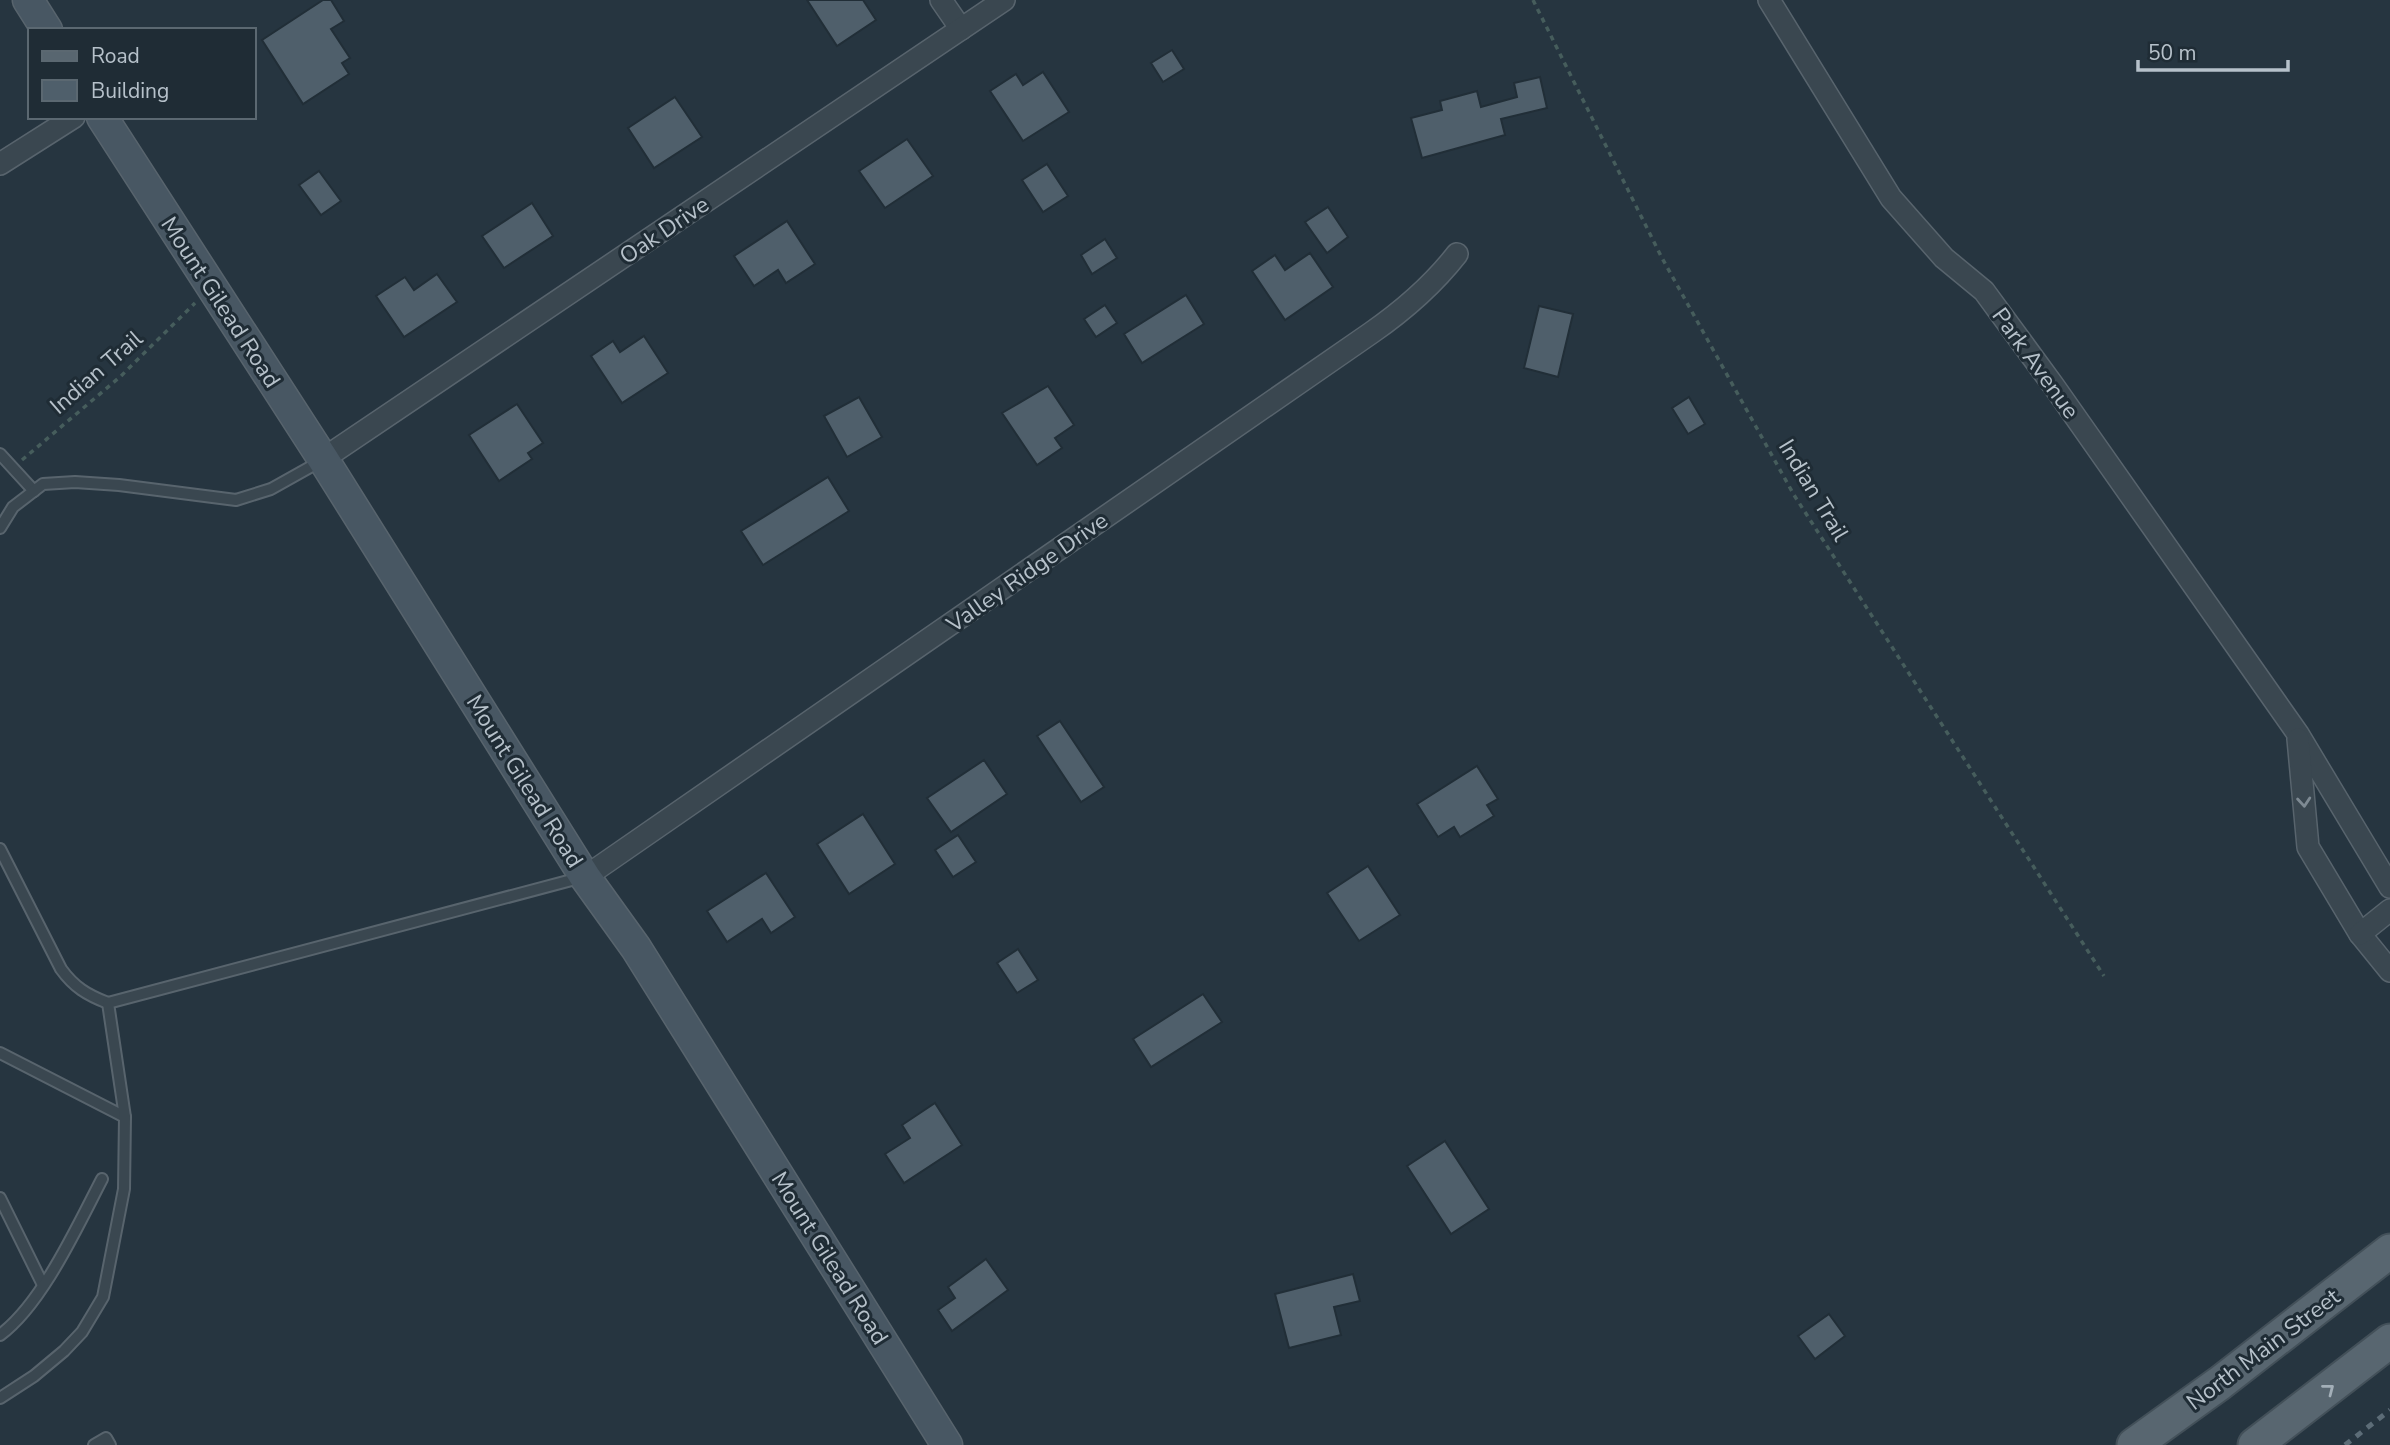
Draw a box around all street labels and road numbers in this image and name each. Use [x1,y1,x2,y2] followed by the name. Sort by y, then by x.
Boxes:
[613,189,715,272] street label: Oak Drive
[154,211,288,394] street label: Mount Gilead Road
[1985,302,2086,425] street label: Park Avenue
[43,323,149,421] street label: Indian Trail
[1771,434,1856,547] street label: Indian Trail
[940,505,1114,640] street label: Valley Ridge Drive
[459,689,590,874] street label: Mount Gilead Road
[764,1166,895,1351] street label: Mount Gilead Road
[2180,1281,2347,1417] street label: North Main Street

